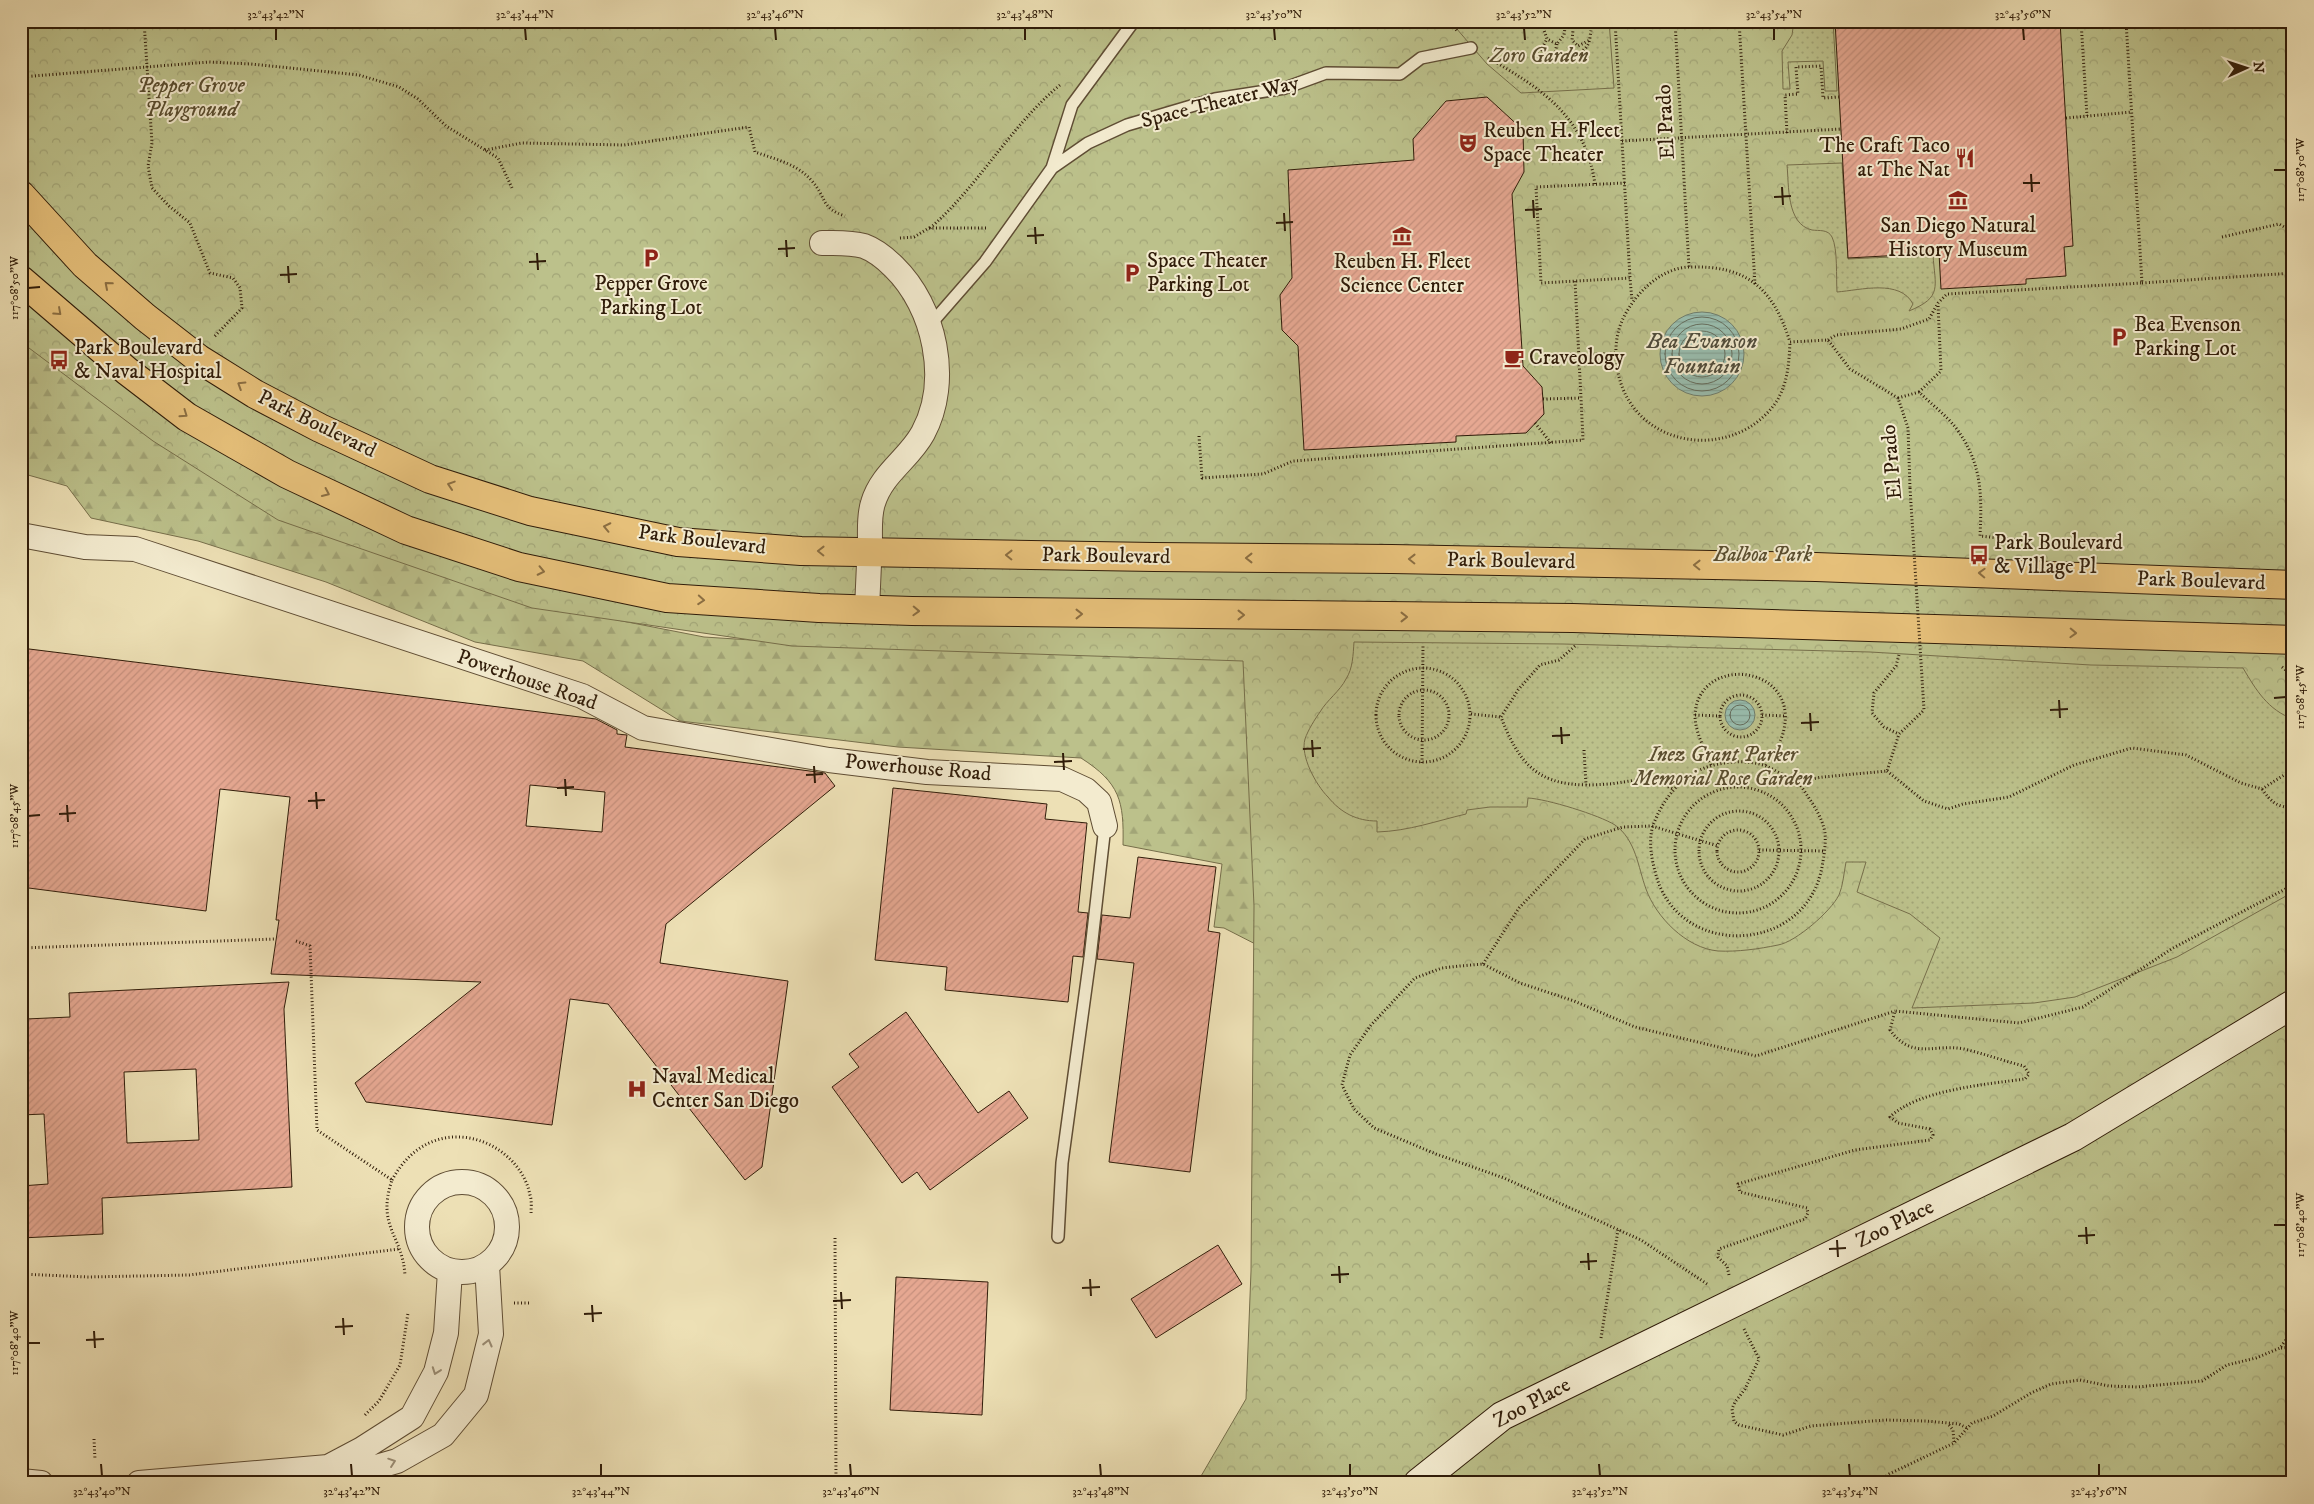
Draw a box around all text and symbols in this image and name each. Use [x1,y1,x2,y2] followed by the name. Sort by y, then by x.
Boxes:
[247,7,305,22] text: 32°43'42"N
[496,7,554,22] text: 32°43'44"N
[746,7,804,22] text: 32°43'46"N
[996,7,1054,22] text: 32°43'48"N
[1246,7,1303,22] text: 32°43'50"N
[1496,7,1552,22] text: 32°43'52"N
[1746,7,1802,22] text: 32°43'54"N
[1995,7,2051,22] text: 32°43'56"N
[2222,42,2272,92] north arrow
[1489,43,1589,69] park label: Zoro Garden
[2249,61,2267,74] text: N
[1138,70,1303,134] street label: Space Theater Way
[137,73,245,123] park label: Pepper Grove Playground
[1651,84,1681,160] street label: El Prado
[1483,118,1620,168] place label: Reuben H. Fleet Space Theater
[1457,132,1479,154] theatre icon: Reuben H. Fleet Space Theater
[1819,133,1950,183] place label: The Craft Taco at The Nat
[2293,137,2308,202] text: 117°08'50"W
[1954,147,1976,169] restaurant icon: The Craft Taco at The Nat
[1947,189,1969,211] museum icon: San Diego Natural History Museum
[1880,213,2037,263] place label: San Diego Natural History Museum
[1391,225,1413,247] museum icon: Reuben H. Fleet Science Center
[640,247,662,269] parking icon: Pepper Grove Parking Lot
[1147,248,1268,298] place label: Space Theater Parking Lot
[1333,249,1471,299] place label: Reuben H. Fleet Science Center
[7,255,22,320] text: 117°08'50"W
[1121,262,1143,284] parking icon: Space Theater Parking Lot
[594,271,708,321] place label: Pepper Grove Parking Lot
[104,281,113,290] one-way arrow
[52,306,61,315] one-way arrow
[2134,312,2241,362] place label: Bea Evenson Parking Lot
[2108,326,2130,348] parking icon: Bea Evenson Parking Lot
[1646,328,1757,380] water label: Bea Evanson Fountain
[74,335,222,385] place label: Park Boulevard & Naval Hospital
[1529,345,1625,371] place label: Craveology
[1503,347,1525,369] cafe icon: Craveology
[48,349,70,371] bus stop icon: Park Boulevard & Naval Hospital
[237,382,246,392] one-way arrow
[253,384,381,464] street label: Park Boulevard
[178,408,188,417] one-way arrow
[1876,423,1908,501] street label: El Prado
[447,481,455,491] one-way arrow
[321,486,330,497] one-way arrow
[637,519,768,561] street label: Park Boulevard
[603,522,612,533] one-way arrow
[1994,530,2123,580] place label: Park Boulevard & Village Pl
[1041,542,1171,570] street label: Park Boulevard
[1713,542,1813,568] park label: Balboa Park
[1968,544,1990,566] bus stop icon: Park Boulevard & Village Pl
[816,546,824,556] one-way arrow
[1446,547,1576,575] street label: Park Boulevard
[1005,549,1013,560] one-way arrow
[1245,553,1253,563] one-way arrow
[1408,554,1416,564] one-way arrow
[1693,560,1700,570] one-way arrow
[536,566,545,576] one-way arrow
[2136,566,2266,596] street label: Park Boulevard
[1977,568,1985,578] one-way arrow
[697,594,705,605] one-way arrow
[912,605,920,616] one-way arrow
[1075,609,1083,619] one-way arrow
[1237,610,1245,621] one-way arrow
[1400,612,1408,622] one-way arrow
[2070,628,2077,638] one-way arrow
[453,644,601,716] street label: Powerhouse Road
[2293,664,2308,729] text: 117°08'45"W
[1631,742,1813,792] park label: Inez Grant Parker Memorial Rose Garden
[844,749,993,787] street label: Powerhouse Road
[7,783,22,848] text: 117°08'45"W
[652,1064,799,1114] place label: Naval Medical Center San Diego
[626,1078,648,1100] hospital icon: Naval Medical Center San Diego
[2293,1192,2308,1257] text: 117°08'40"W
[1852,1194,1938,1254] street label: Zoo Place
[7,1310,22,1375] text: 117°08'40"W
[482,1339,493,1348] one-way arrow
[432,1366,442,1375] one-way arrow
[1489,1372,1575,1434] street label: Zoo Place
[388,1458,396,1468] one-way arrow
[73,1484,131,1499] text: 32°43'40"N
[323,1484,381,1499] text: 32°43'42"N
[572,1484,630,1499] text: 32°43'44"N
[822,1484,880,1499] text: 32°43'46"N
[1072,1484,1130,1499] text: 32°43'48"N
[1322,1484,1379,1499] text: 32°43'50"N
[1572,1484,1628,1499] text: 32°43'52"N
[1822,1484,1878,1499] text: 32°43'54"N
[2071,1484,2127,1499] text: 32°43'56"N

